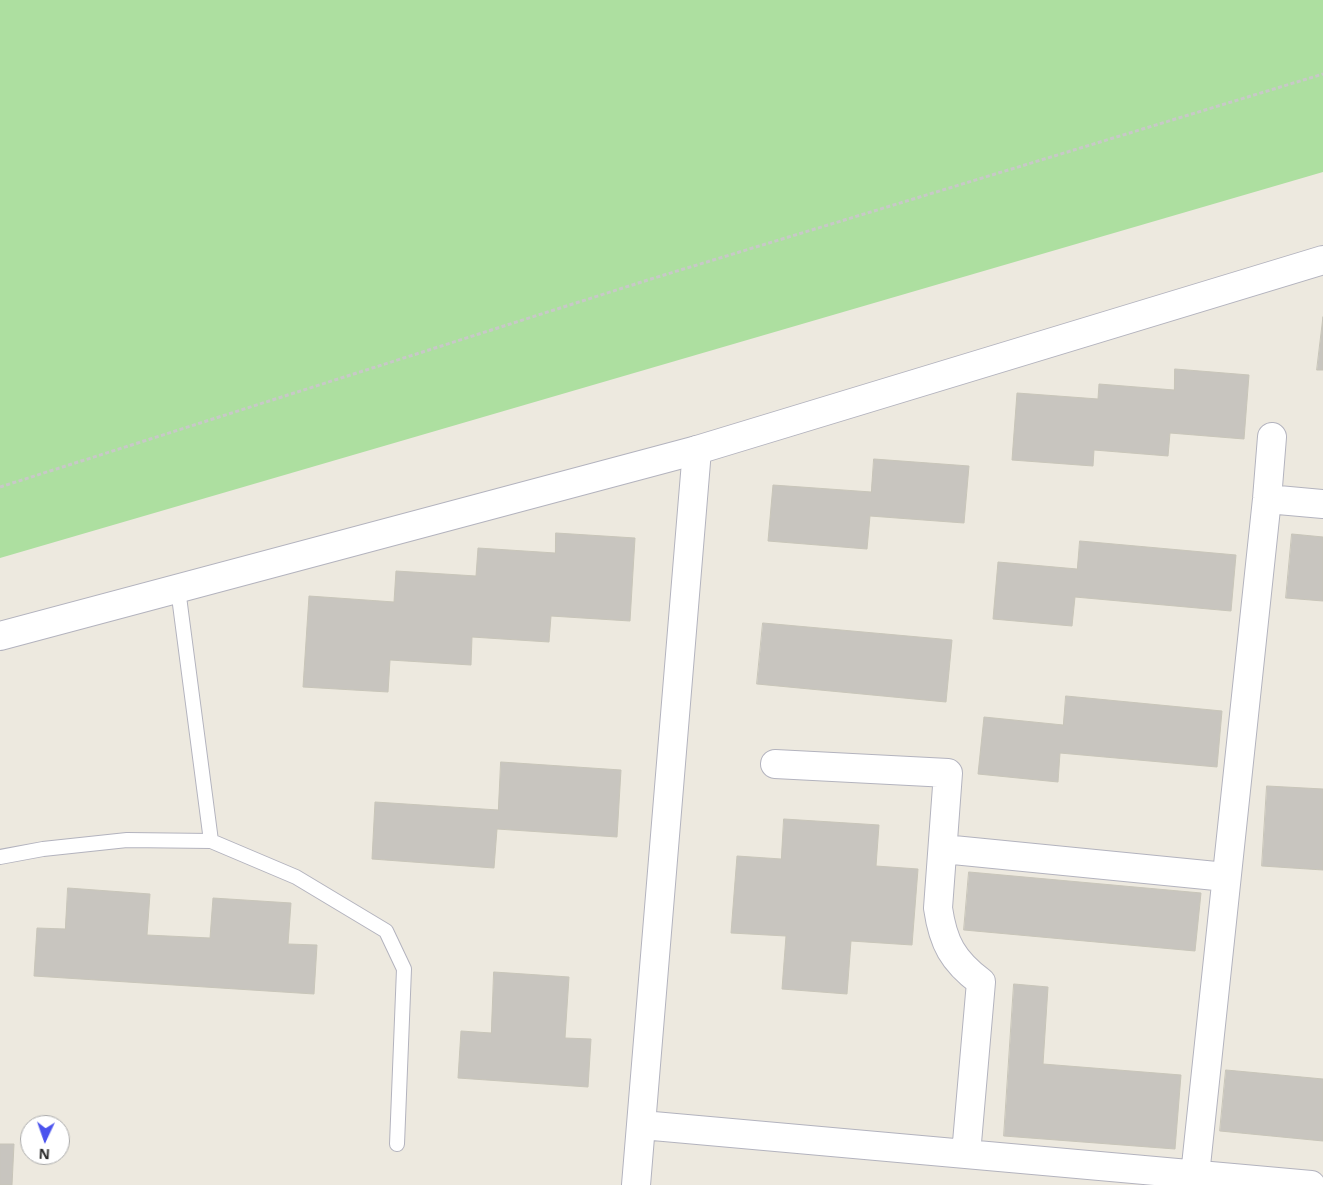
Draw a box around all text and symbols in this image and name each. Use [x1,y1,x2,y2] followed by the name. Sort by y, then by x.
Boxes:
[20,1115,70,1165] north arrow
[38,1145,50,1164] text: N

